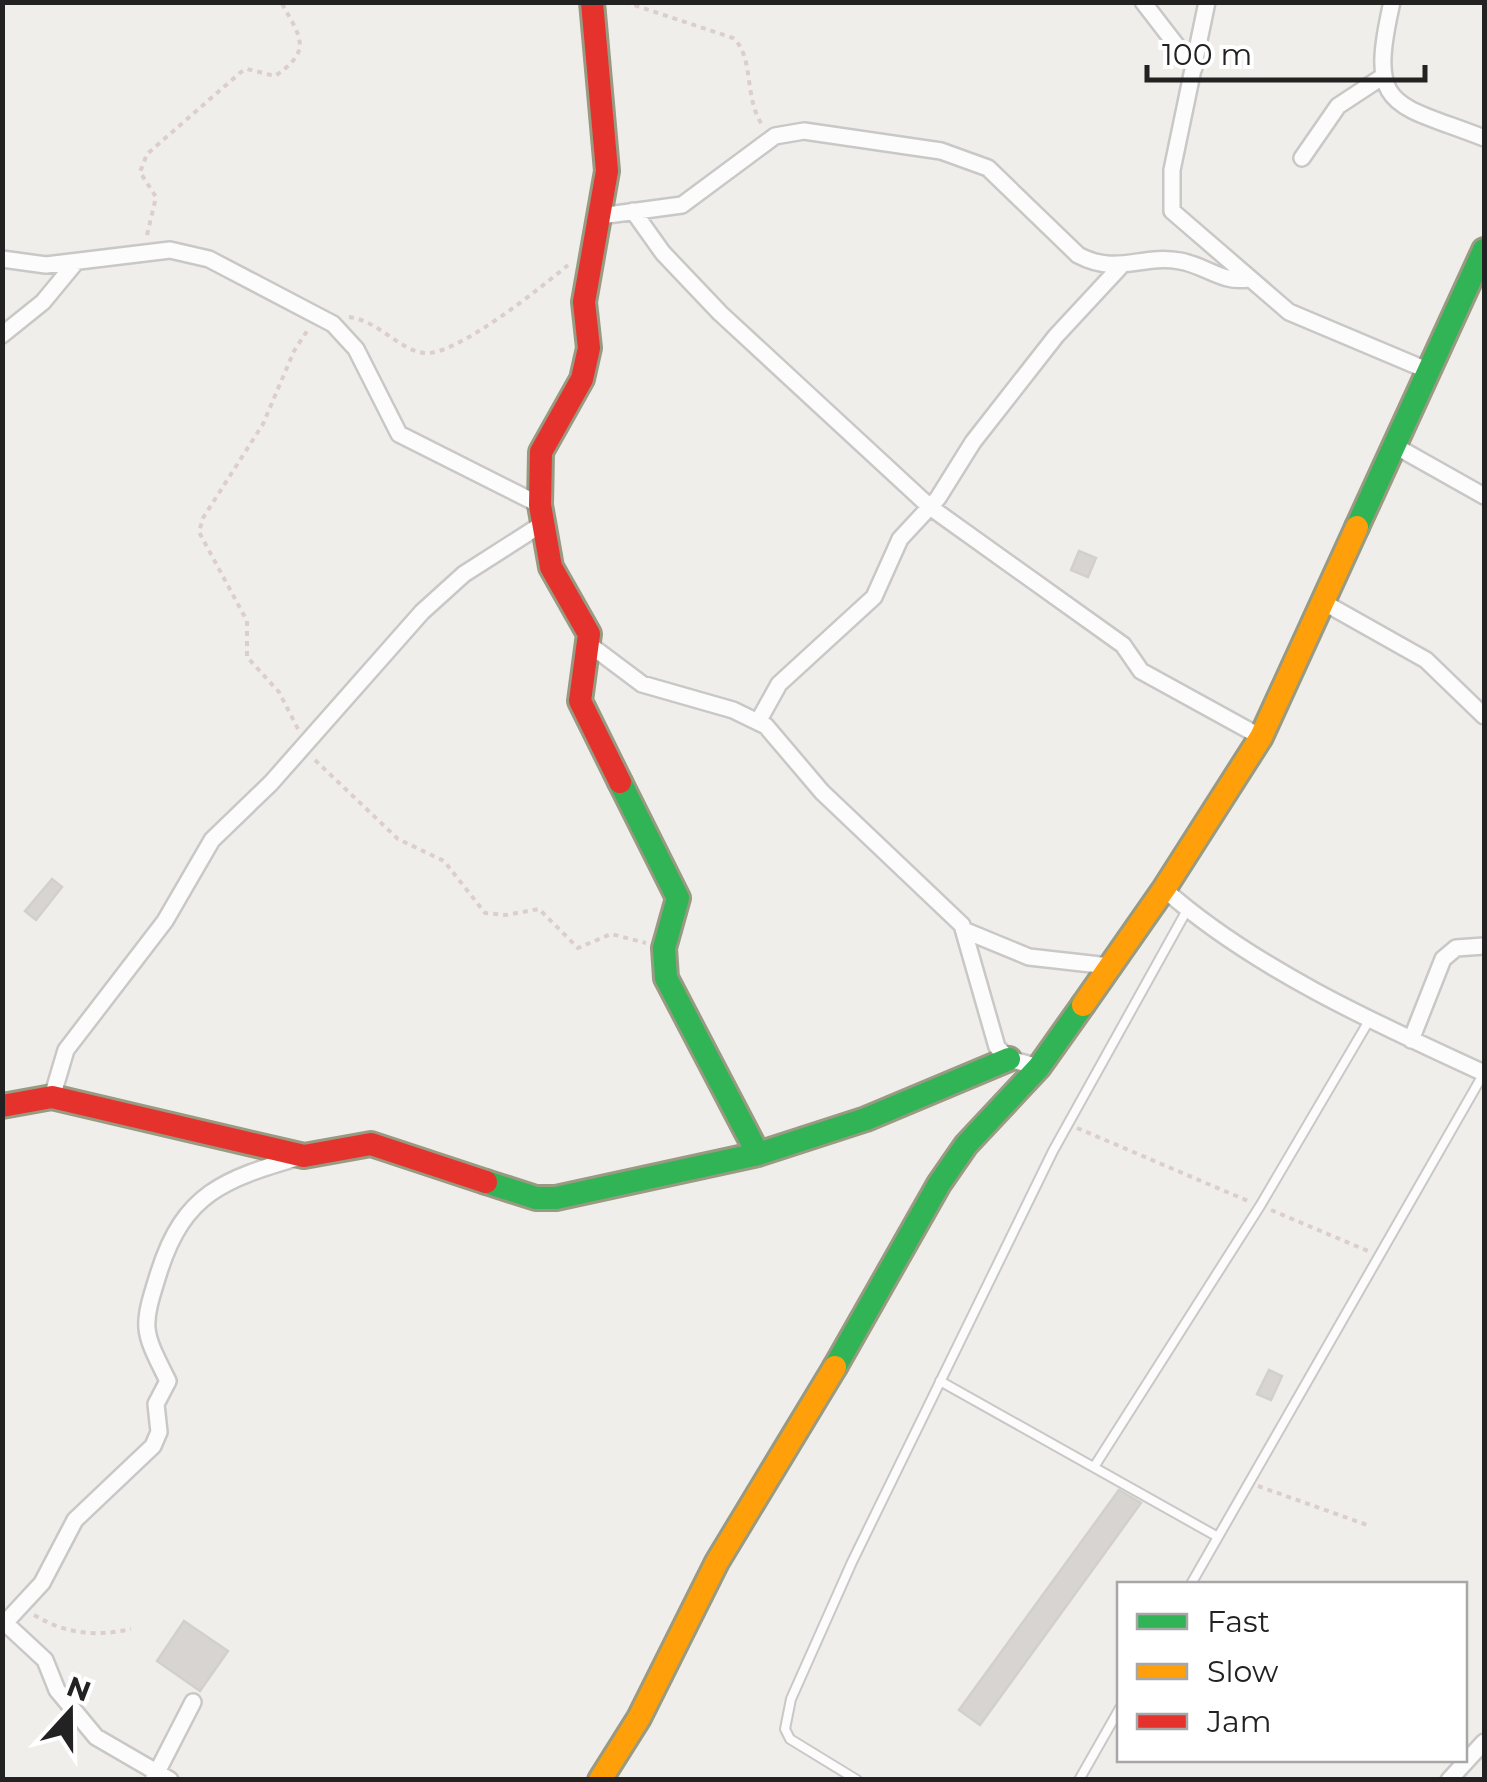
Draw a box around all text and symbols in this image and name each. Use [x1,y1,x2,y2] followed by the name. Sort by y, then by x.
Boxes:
[1147,20,1424,82] scale bar
[1162,36,1252,73] text: 100 m
[1117,1582,1467,1762] legend
[1207,1603,1270,1640] text: Fast
[1207,1653,1279,1690] text: Slow
[20,1662,120,1762] north arrow
[62,1669,96,1709] text: N
[1206,1703,1272,1740] text: Jam

